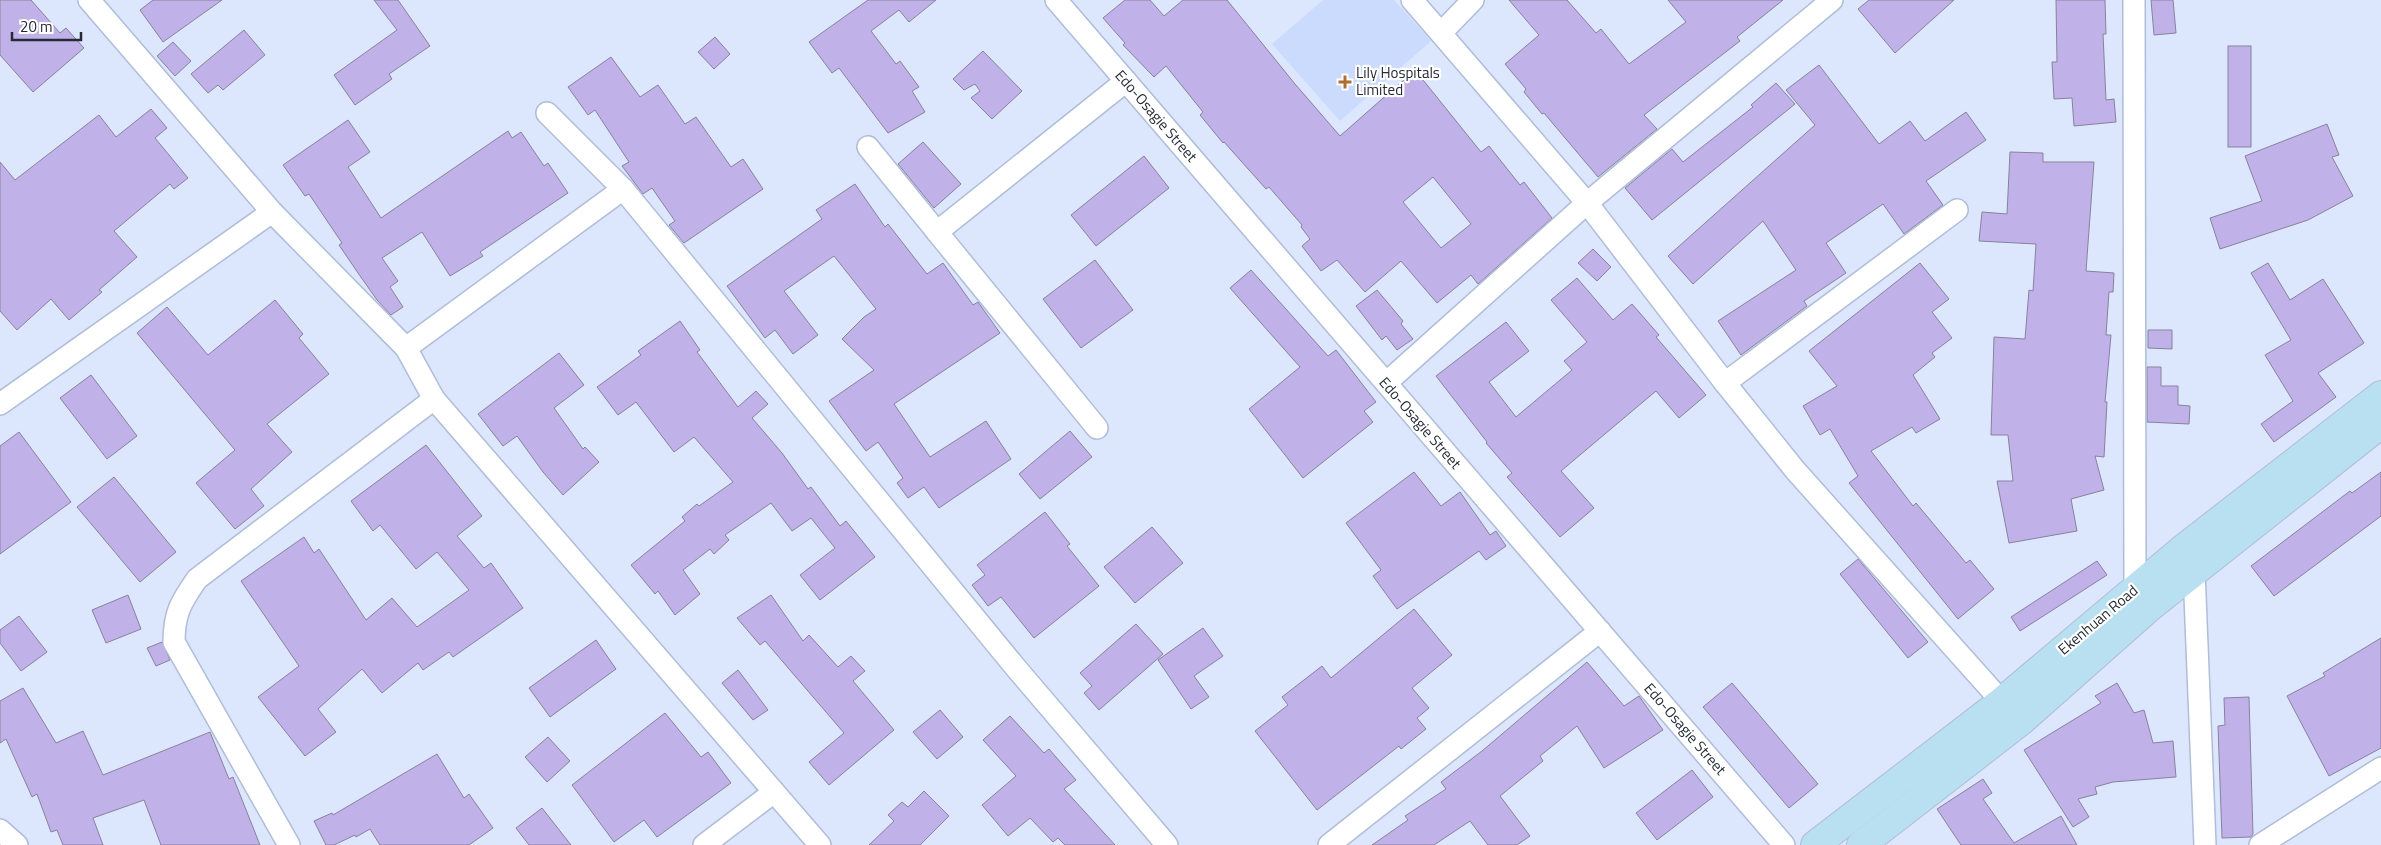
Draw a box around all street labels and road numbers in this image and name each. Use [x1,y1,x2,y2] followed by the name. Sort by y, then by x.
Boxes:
[1110,65,1203,167] street label: Edo-Osagie Street
[1374,372,1467,474] street label: Edo-Osagie Street
[2053,579,2143,660] street label: Ekenhuan Road
[1639,678,1732,780] street label: Edo-Osagie Street

